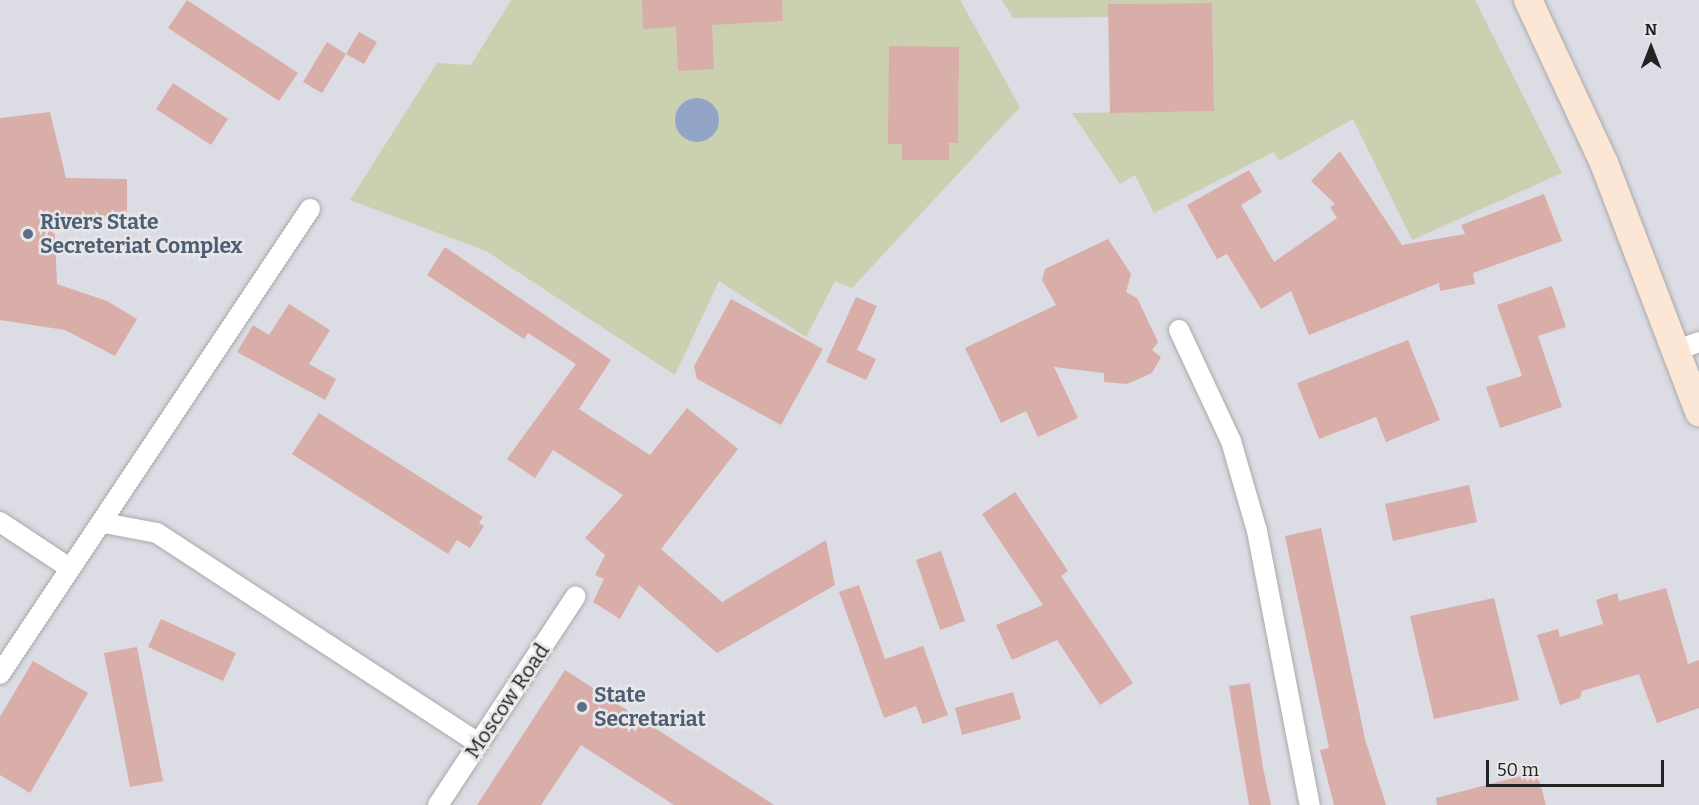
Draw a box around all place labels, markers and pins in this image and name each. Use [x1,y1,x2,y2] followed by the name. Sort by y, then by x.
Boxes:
[40,209,242,259] place label: Rivers State Secreteriat Complex
[21,227,35,241] marker: Rivers State Secreteriat Complex
[594,682,706,732] place label: State Secretariat
[575,700,589,714] marker: State Secretariat

